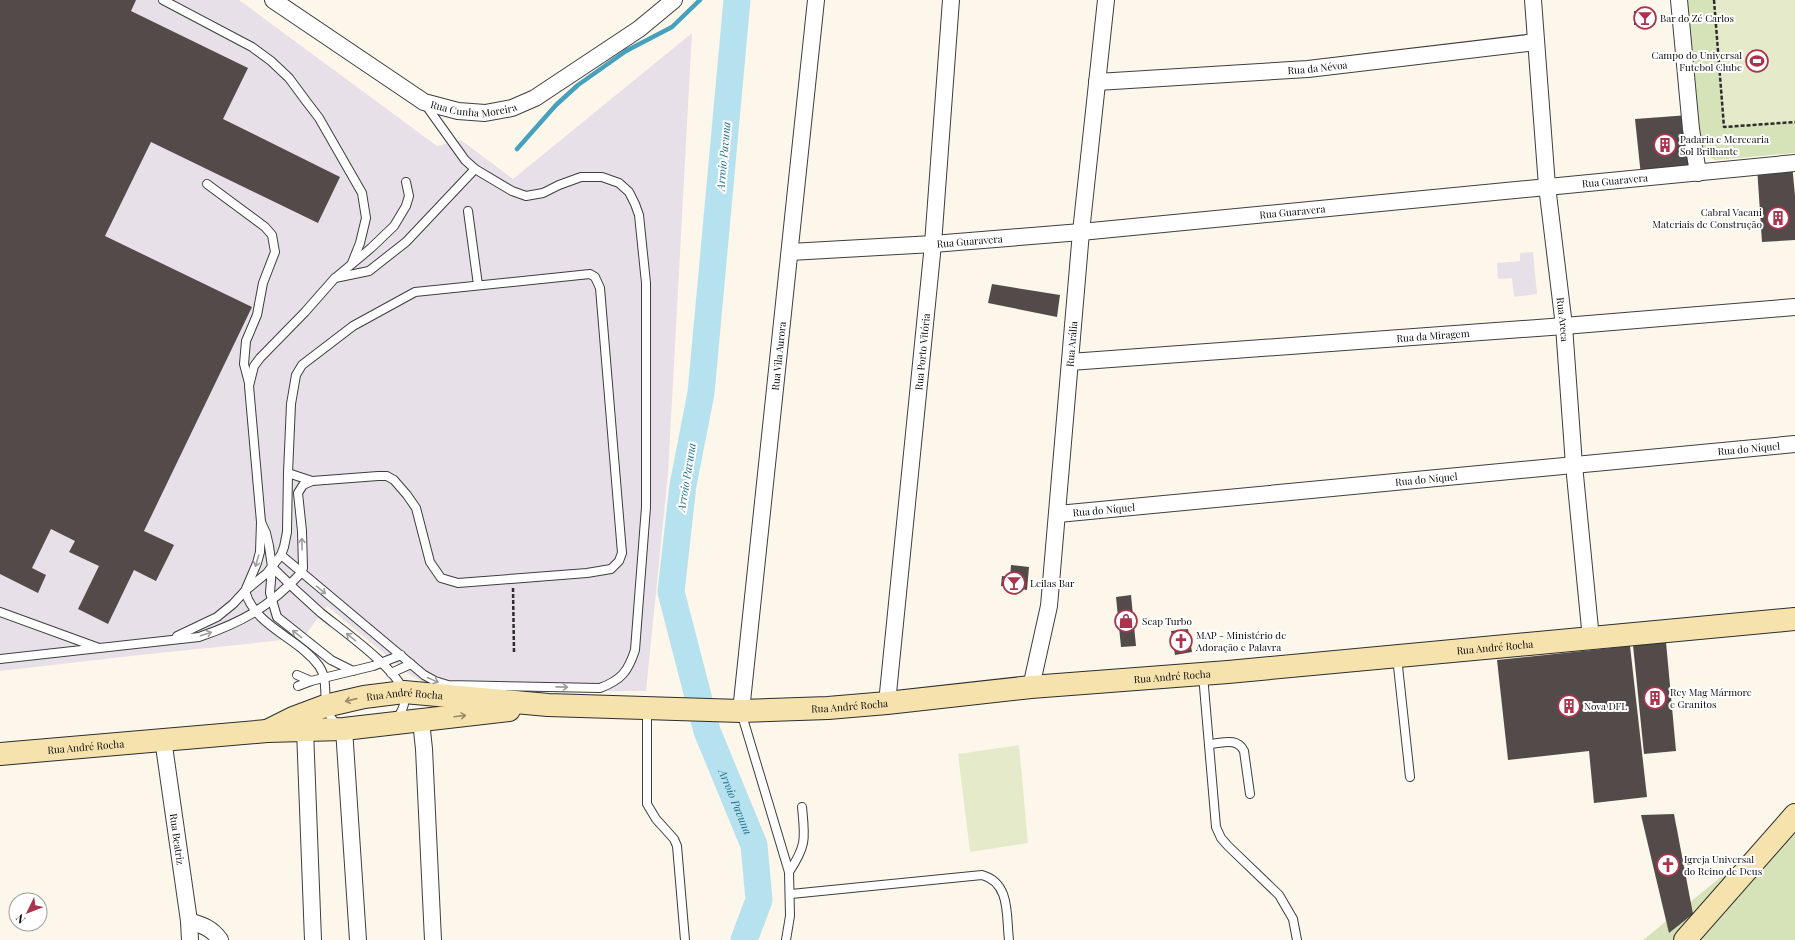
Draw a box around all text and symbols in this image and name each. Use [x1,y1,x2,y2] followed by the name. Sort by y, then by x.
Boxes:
[1632,5,1658,31] bar icon: Bar do Zé Carlos
[1660,11,1734,25] place label: Bar do Zé Carlos
[1652,48,1742,74] place label: Campo do Universal Futebol Clube
[1744,48,1770,74] sports icon: Campo do Universal Futebol Clube
[1287,57,1348,77] street label: Rua da Névoa
[429,97,519,121] street label: Rua Cunha Moreira
[712,121,734,192] water label: Arroio Pavuna
[1652,132,1678,158] building icon: Padaria e Mercearia Sol Brilhante
[1680,132,1769,158] place label: Padaria e Mercearia Sol Brilhante
[1581,170,1648,191] street label: Rua Guaravera
[1259,201,1326,222] street label: Rua Guaravera
[1652,205,1763,231] place label: Cabral Vacani Materiais de Construção
[1765,205,1791,231] building icon: Cabral Vacani Materiais de Construção
[936,231,1003,251] street label: Rua Guaravera
[1554,296,1572,342] street label: Rua Areca
[911,313,933,391] street label: Rua Porto Vitória
[1062,320,1080,367] street label: Rua Arália
[768,321,789,391] street label: Rua Vila Aurora
[1396,326,1470,345] street label: Rua da Miragem
[1717,438,1781,458] street label: Rua do Níquel
[673,441,699,513] water label: Arroio Pavuna
[1394,469,1458,489] street label: Rua do Níquel
[1072,500,1136,520] street label: Rua do Níquel
[298,538,306,551] one-way arrow
[253,555,261,567] one-way arrow
[1001,570,1027,596] bar icon: Leilas Bar
[1030,576,1075,590] place label: Leilas Bar
[316,586,327,595] one-way arrow
[1113,608,1139,634] shop icon: Scap Turbo
[1142,614,1193,628] place label: Scap Turbo
[1168,628,1194,654] church icon: MAP - Ministério de Adoração e Palavra
[1195,628,1286,654] place label: MAP - Ministério de Adoração e Palavra
[199,630,211,638] one-way arrow
[292,630,303,638] one-way arrow
[346,633,357,641] one-way arrow
[1456,637,1534,658] street label: Rua André Rocha
[1133,666,1211,686] street label: Rua André Rocha
[427,677,439,684] one-way arrow
[555,683,568,691] one-way arrow
[365,685,443,704] street label: Rua André Rocha
[1642,685,1668,711] building icon: Rey Mag Mármore e Granitos
[1670,685,1752,711] place label: Rey Mag Mármore e Granitos
[1556,693,1582,719] building icon: Nova DFL
[345,696,358,704] one-way arrow
[811,696,889,716] street label: Rua André Rocha
[1584,699,1627,713] place label: Nova DFL
[453,713,466,720] one-way arrow
[47,736,125,757] street label: Rua André Rocha
[716,766,756,837] water label: Arroio Pavuna
[167,812,188,866] street label: Rua Beatriz
[1655,852,1681,878] church icon: Igreja Universal do Reino de Deus
[1684,852,1762,878] place label: Igreja Universal do Reino de Deus
[8,892,48,932] north arrow
[12,911,29,927] text: N

